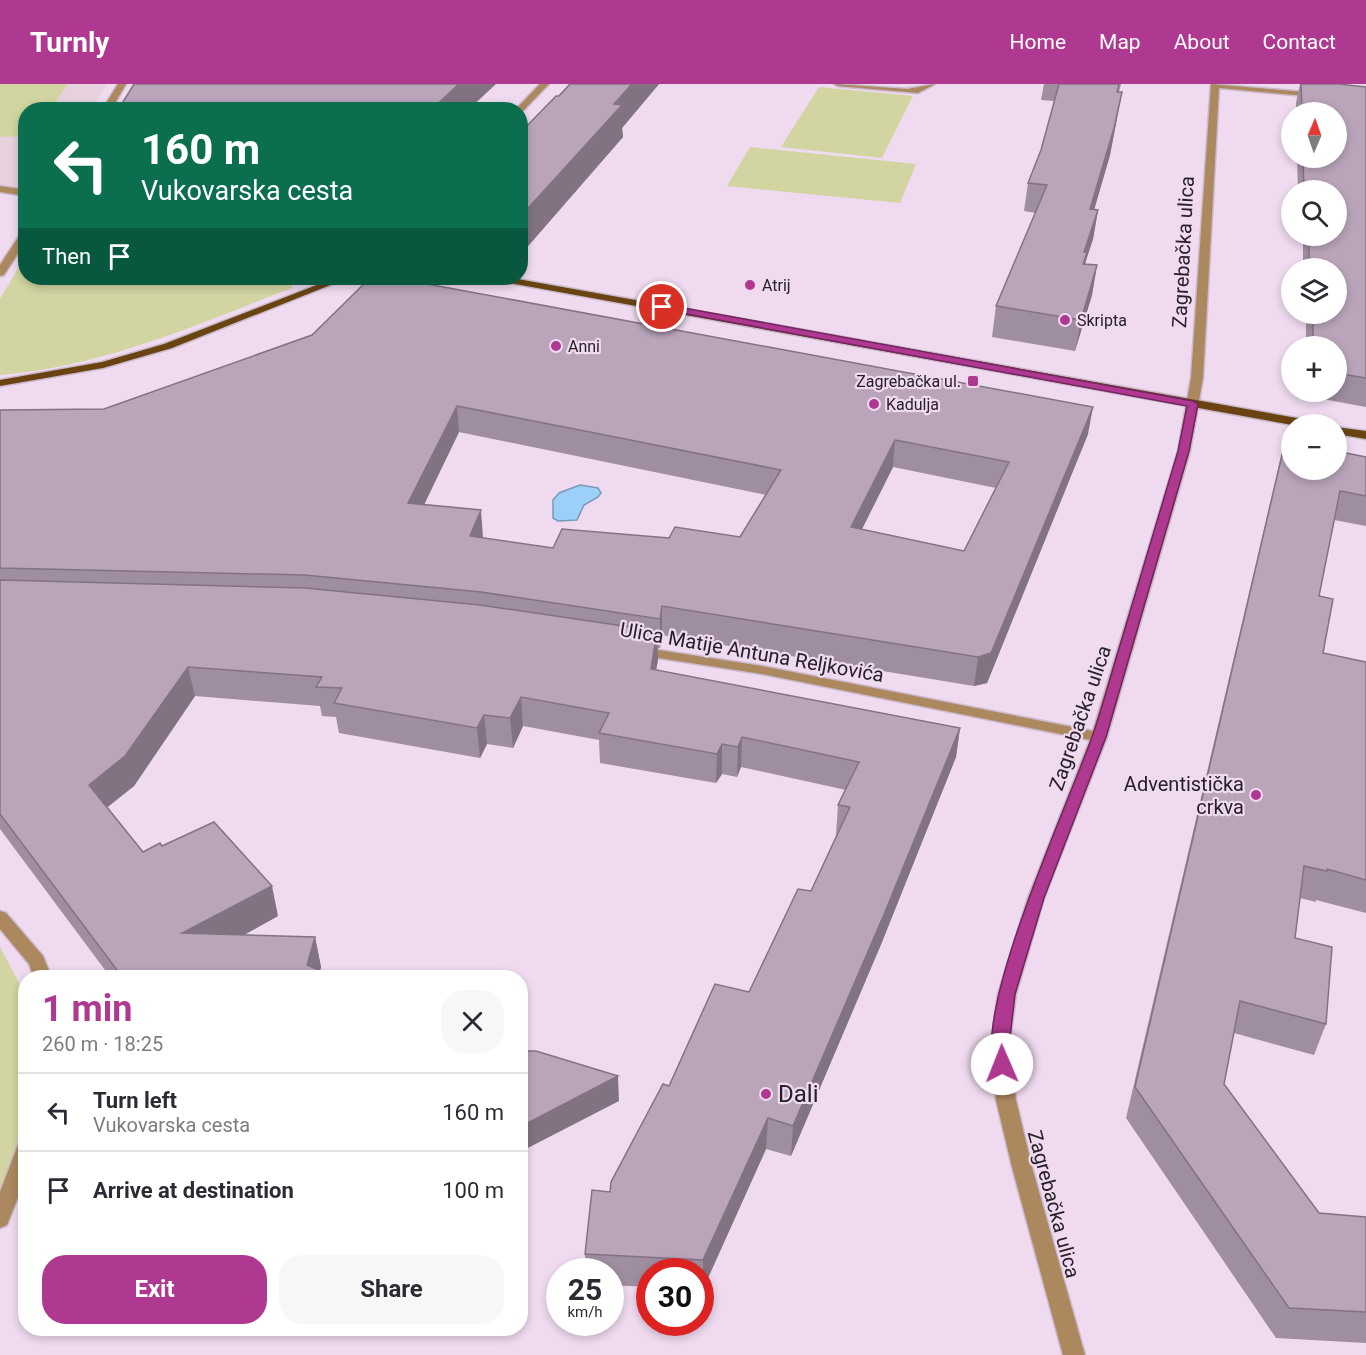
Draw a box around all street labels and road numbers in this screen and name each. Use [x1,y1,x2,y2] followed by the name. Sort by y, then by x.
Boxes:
[1167,175,1199,329] street label: Zagrebačka ulica
[618,617,886,687] street label: Ulica Matije Antuna Reljkovića
[1044,642,1116,794] street label: Zagrebačka ulica
[1023,1128,1085,1280] street label: Zagrebačka ulica

